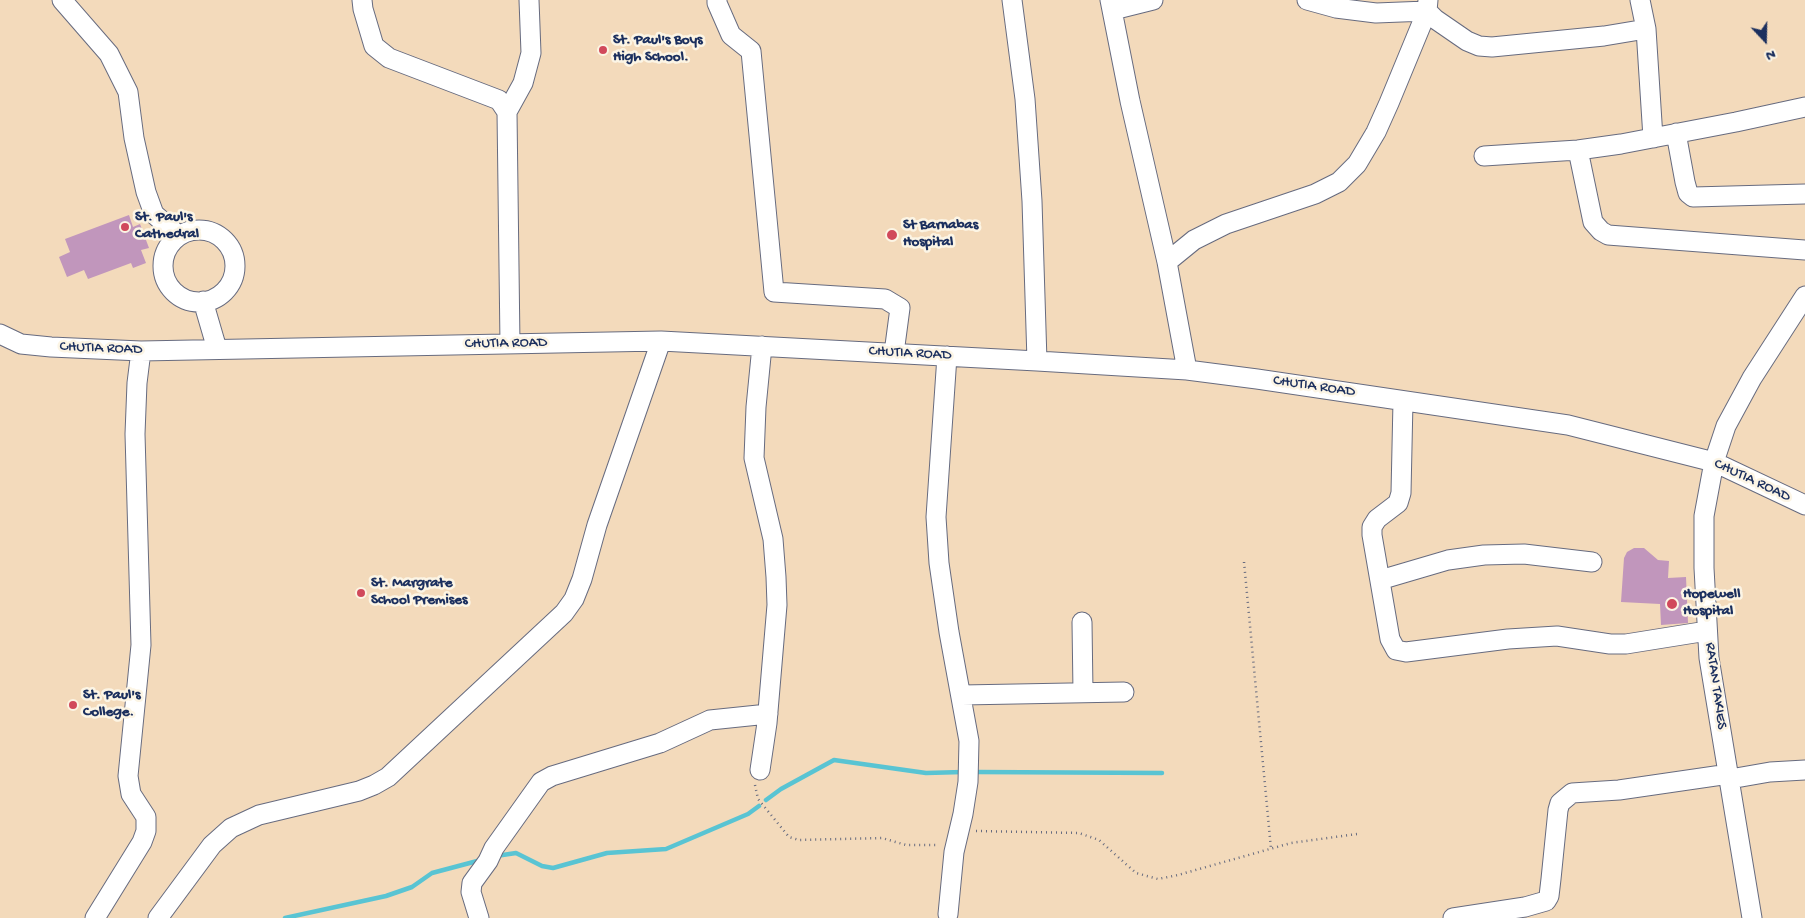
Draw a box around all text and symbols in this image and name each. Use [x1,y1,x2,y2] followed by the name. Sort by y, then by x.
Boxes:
[1740,15,1790,65] north arrow
[613,32,703,67] place label: St. Paul's Boys High School.
[597,44,609,56] marker: St. Paul's Boys High School.
[1763,45,1778,64] text: N
[135,209,199,244] place label: St. Paul's Cathedral
[903,217,978,252] place label: St Barnabas Hospital
[119,221,131,233] marker: St. Paul's Cathedral
[885,228,899,242] marker: St Barnabas Hospital
[465,334,547,354] street label: CHUTIA ROAD
[59,339,143,359] street label: CHUTIA ROAD
[868,343,952,365] street label: CHUTIA ROAD
[1272,372,1356,402] street label: CHUTIA ROAD
[1711,455,1793,507] street label: CHUTIA ROAD
[371,575,468,610] place label: St. Margrate School Premises
[1683,586,1740,621] place label: Hopewell Hospital
[355,587,367,599] marker: St. Margrate School Premises
[1665,597,1679,611] marker: Hopewell Hospital
[1700,641,1730,731] street label: RATAN TAKIES
[83,687,141,722] place label: St. Paul's College.
[67,699,79,711] marker: St. Paul's College.

